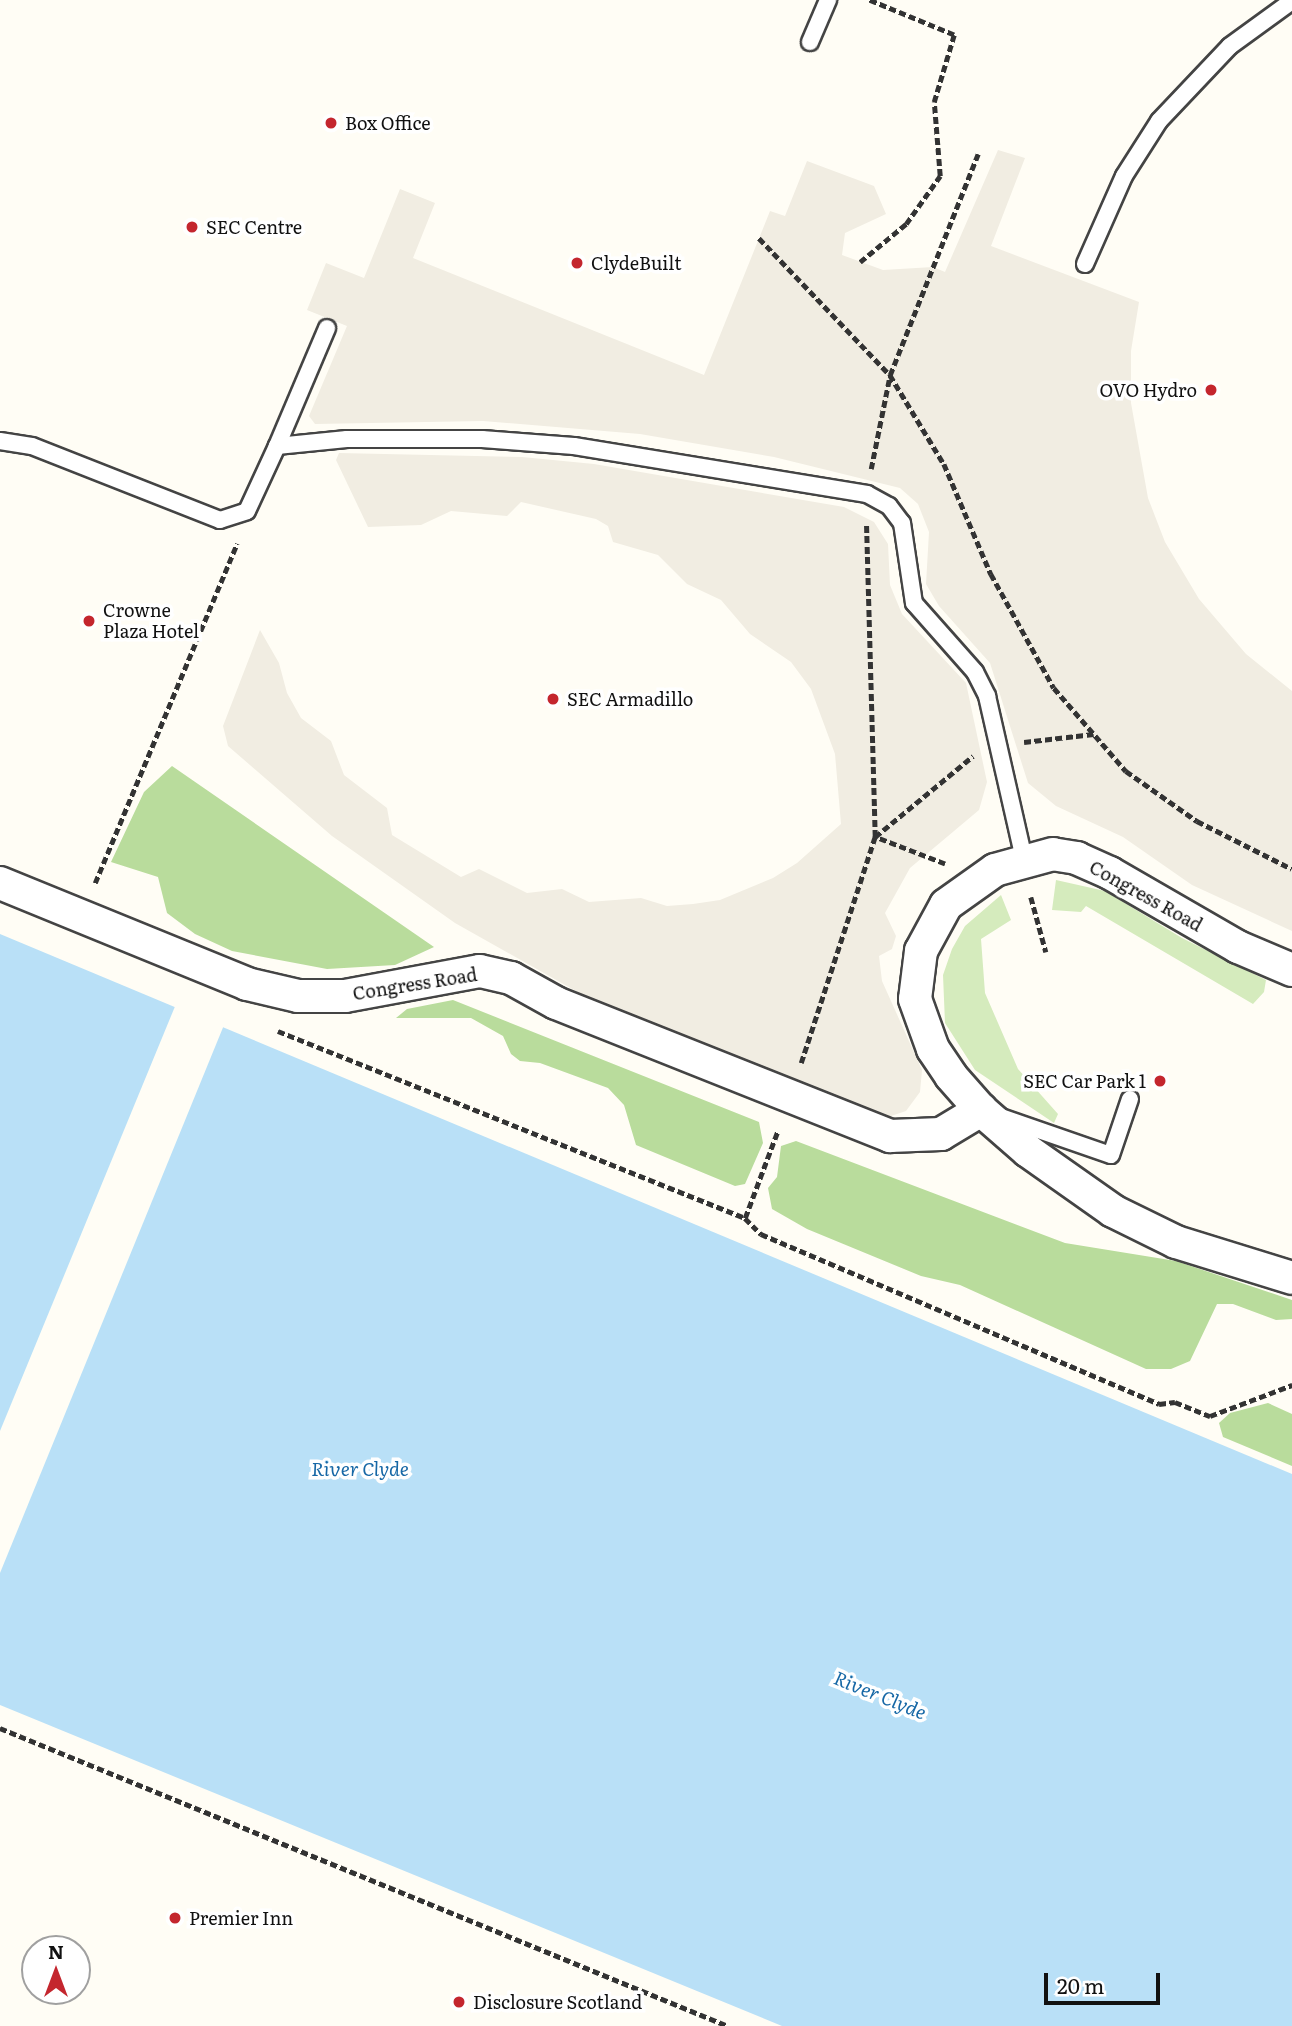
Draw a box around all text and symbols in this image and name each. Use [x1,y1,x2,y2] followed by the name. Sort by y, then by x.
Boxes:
[345,112,431,134] place label: Box Office
[323,115,339,131] marker: Box Office
[206,216,302,238] place label: SEC Centre
[184,219,200,235] marker: SEC Centre
[591,252,681,274] place label: ClydeBuilt
[569,255,585,271] marker: ClydeBuilt
[1100,379,1197,401] place label: OVO Hydro
[1203,382,1219,398] marker: OVO Hydro
[103,600,199,642] place label: Crowne Plaza Hotel
[81,613,97,629] marker: Crowne Plaza Hotel
[567,688,693,710] place label: SEC Armadillo
[545,691,561,707] marker: SEC Armadillo
[1086,856,1206,936] street label: Congress Road
[351,963,479,1005] street label: Congress Road
[1023,1070,1146,1092] place label: SEC Car Park 1
[1152,1073,1168,1089] marker: SEC Car Park 1
[311,1458,409,1480] water label: River Clyde
[831,1666,929,1724] water label: River Clyde
[189,1907,293,1929] place label: Premier Inn
[167,1910,183,1926] marker: Premier Inn
[21,1935,91,2005] north arrow
[48,1937,64,1965] text: N
[1047,1960,1162,2004] scale bar
[1057,1969,1104,2000] text: 20 m
[473,1991,642,2013] place label: Disclosure Scotland
[451,1994,467,2010] marker: Disclosure Scotland

